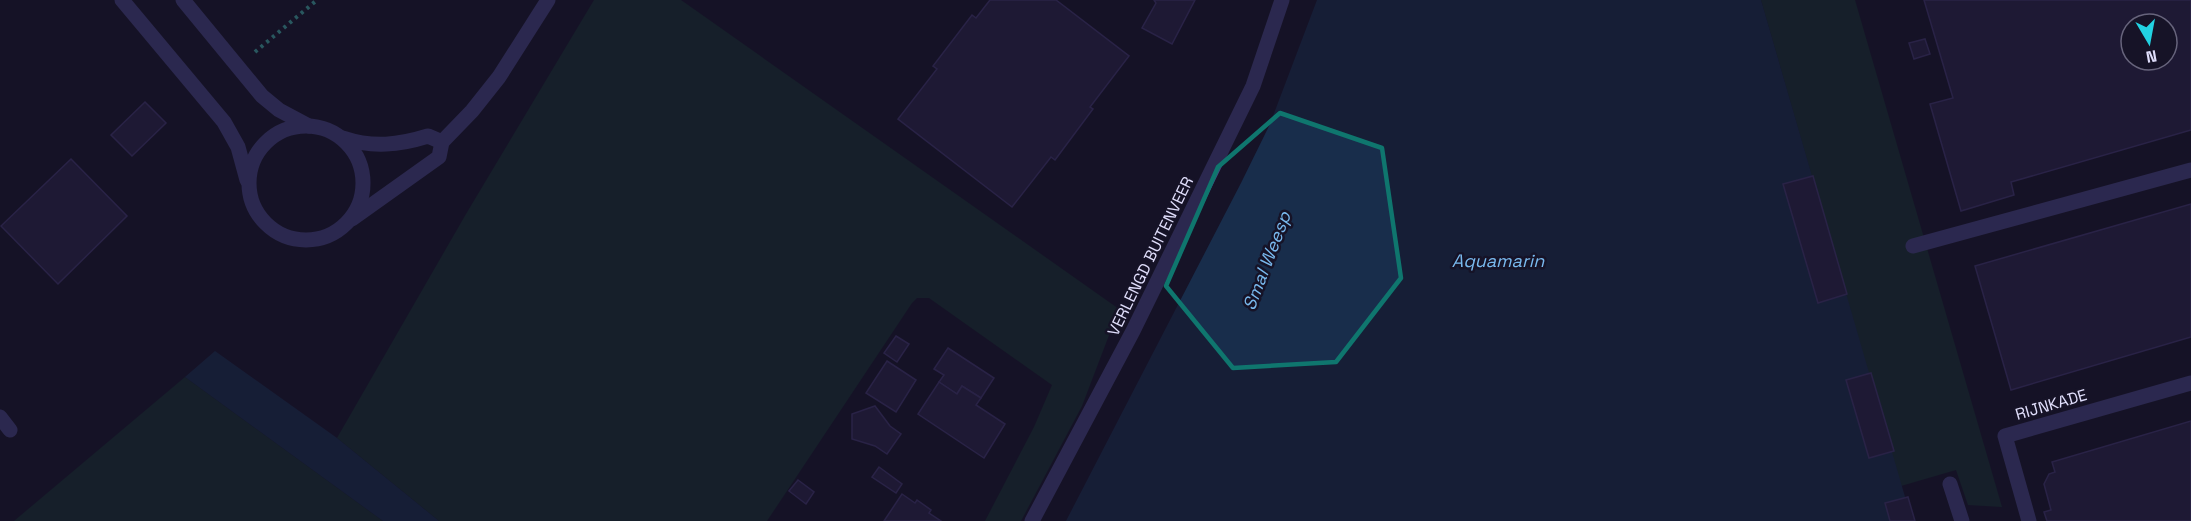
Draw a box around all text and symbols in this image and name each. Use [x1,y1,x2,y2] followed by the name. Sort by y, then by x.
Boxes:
[2119,12,2179,72] north arrow
[2144,45,2159,68] text: N
[1103,173,1198,339] street label: VERLENGD BUITENVEER
[1237,207,1296,313] water label: Smal Weesp
[1452,249,1545,272] water label: Aquamarin
[2013,384,2089,425] street label: RIJNKADE

